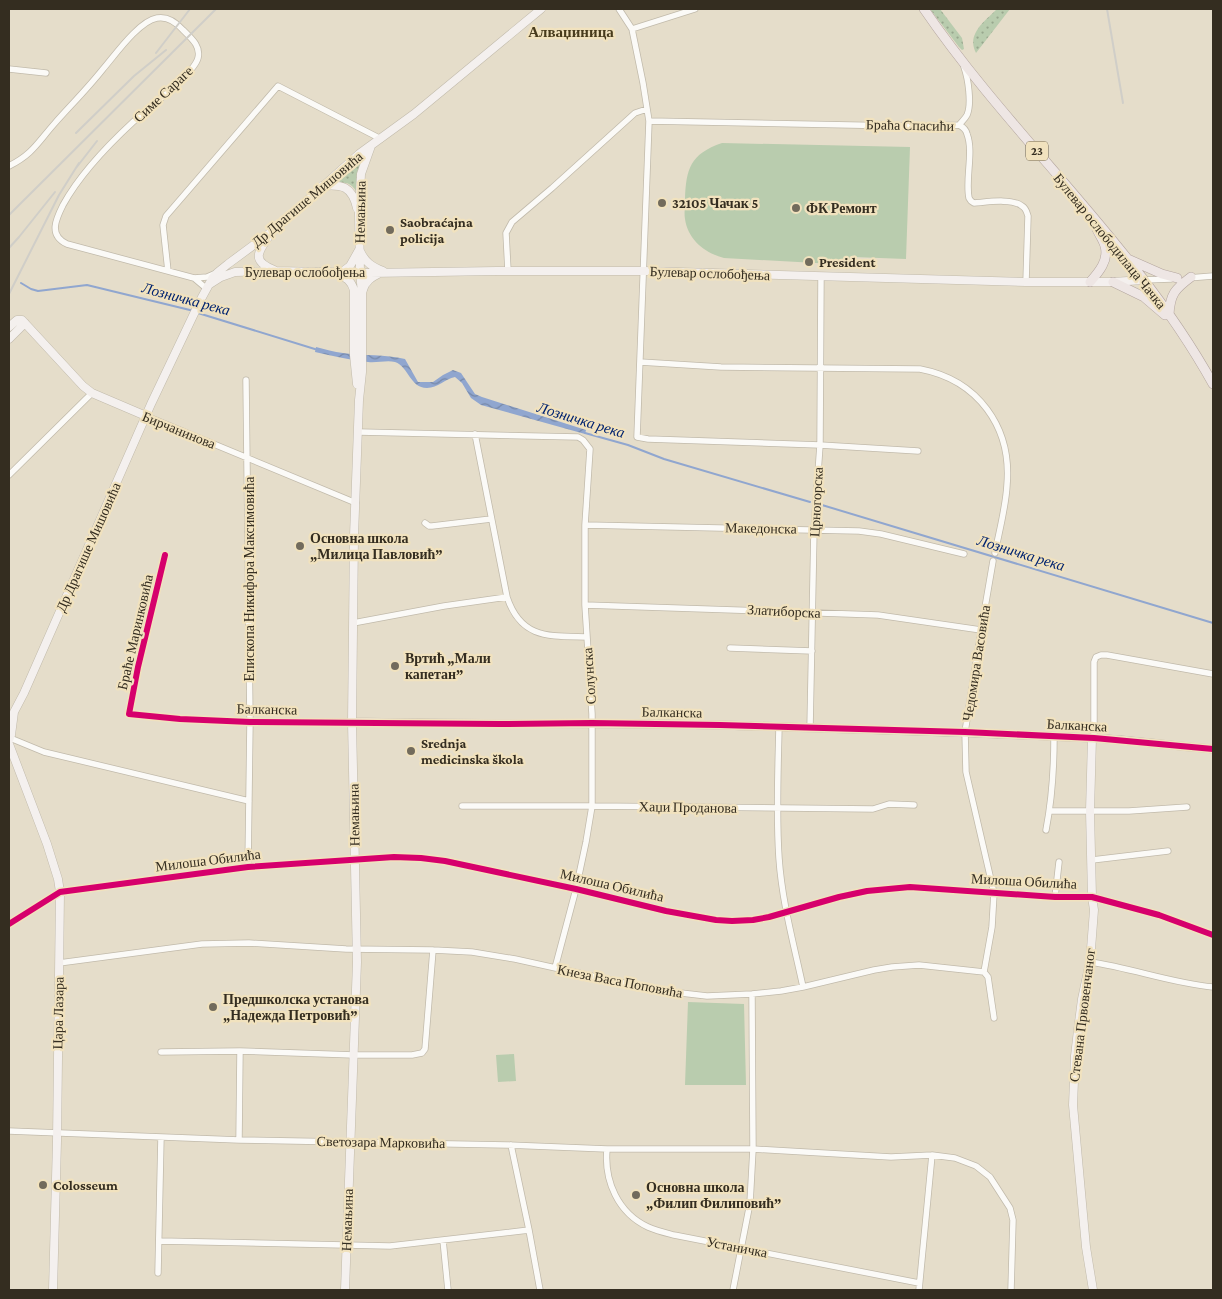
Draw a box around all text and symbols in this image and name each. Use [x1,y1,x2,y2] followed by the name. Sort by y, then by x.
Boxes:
[528,24,614,40] district label: Алваџиница
[130,63,196,125] street label: Симе Сараге
[866,116,955,134] street label: Браћа Спасићи
[1026,142,1048,160] road number: 23
[248,147,366,250] street label: Др Драгише Мишовића
[1050,170,1170,313] street label: Булевар ослободилаца Чачка
[351,180,369,243] street label: Немањина
[672,195,759,211] place label: 32105 Чачак 5
[656,197,668,209] marker: 32105 Чачак 5
[806,200,877,216] place label: ФК Ремонт
[790,202,802,214] marker: ФК Ремонт
[400,214,473,247] place label: Saobraćajna policija
[384,224,396,236] marker: Saobraćajna policija
[819,254,876,270] place label: President
[803,256,815,268] marker: President
[649,263,771,283] street label: Булевар ослобођења
[245,264,366,280] street label: Булевар ослобођења
[139,279,232,318] water label: Лозничка река
[534,399,627,441] water label: Лозничка река
[140,408,219,452] street label: Бирчанинова
[806,466,826,537] street label: Црногорска
[241,476,257,681] street label: Епископа Никифора Максимовића
[52,479,124,614] street label: Др Драгише Мишовића
[725,519,798,537] street label: Македонска
[310,530,443,563] place label: Основна школа „Милица Павловић”
[974,532,1067,574] water label: Лозничка река
[294,540,306,552] marker: Основна школа „Милица Павловић”
[114,572,156,691] street label: Браће Маринковића
[747,601,822,621] street label: Златиборска
[959,603,993,722] street label: Чедомира Васовића
[579,646,599,705] street label: Солунска
[405,650,491,682] place label: Вртић „Мали капетан”
[389,660,401,672] marker: Вртић „Мали капетан”
[237,700,298,718] street label: Балканска
[642,703,703,721] street label: Балканска
[1046,715,1108,735] street label: Балканска
[421,735,524,767] place label: Srednja medicinska škola
[405,745,417,757] marker: Srednja medicinska škola
[345,783,363,846] street label: Немањина
[639,798,738,816] street label: Хаџи Проданова
[154,846,262,874] street label: Милоша Обилића
[559,865,666,905] street label: Милоша Обилића
[971,870,1078,892] street label: Милоша Обилића
[1066,947,1098,1083] street label: Стевана Првовенчаног
[556,961,685,1001] street label: Кнеза Васа Поповића
[49,976,67,1050] street label: Цара Лазара
[223,991,369,1024] place label: Предшколска установа „Надежда Петровић”
[207,1001,219,1013] marker: Предшколска установа „Надежда Петровић”
[317,1133,446,1151] street label: Светозара Марковића
[53,1177,118,1193] place label: Colosseum
[37,1179,49,1191] marker: Colosseum
[646,1179,781,1212] place label: Основна школа „Филип Филиповић”
[338,1188,356,1252] street label: Немањина
[630,1189,642,1201] marker: Основна школа „Филип Филиповић”
[705,1233,770,1261] street label: Устаничка

